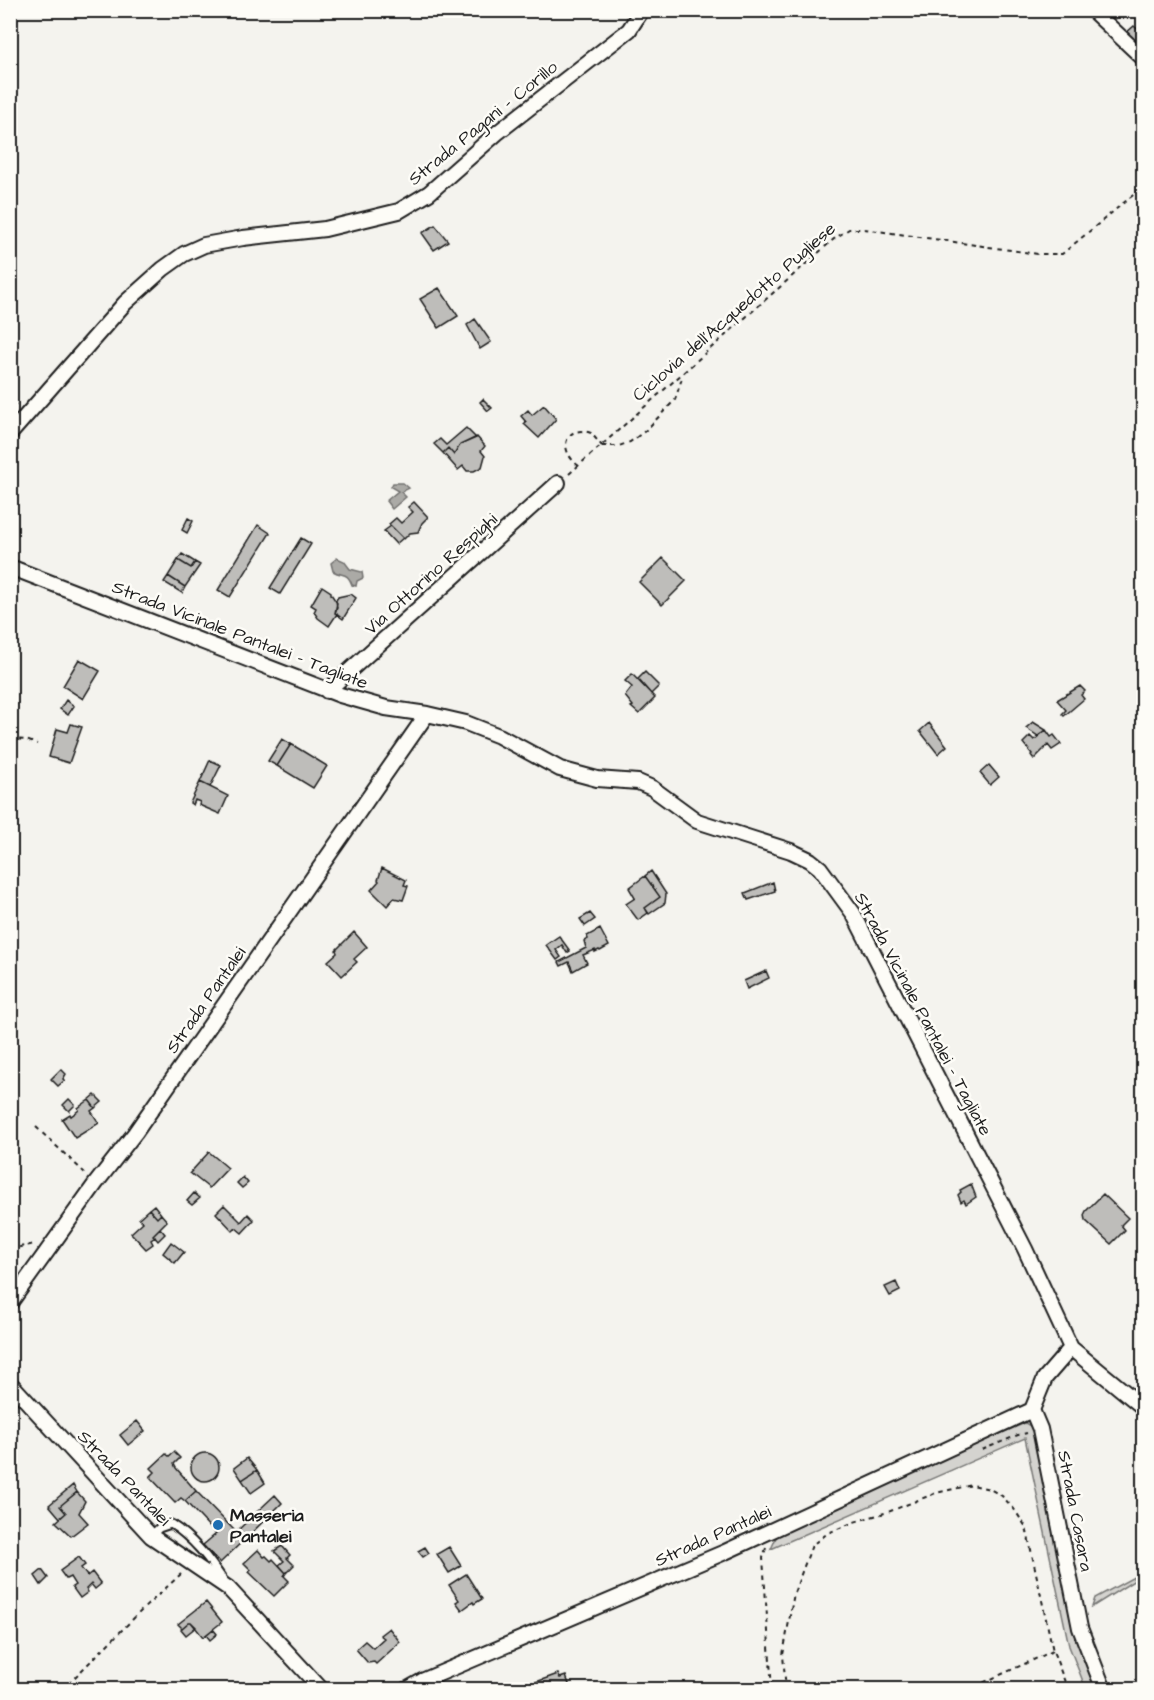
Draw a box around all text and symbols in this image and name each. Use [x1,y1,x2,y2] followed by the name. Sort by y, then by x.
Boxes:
[403,55,564,192] street label: Strada Pagani - Corillo
[627,216,842,408] street label: Ciclovia dell'Acquedotto Pugliese
[359,507,504,641] street label: Via Ottorino Respighi
[108,575,372,696] street label: Strada Vicinale Pantalei - Tagliate
[847,888,998,1141] street label: Strada Vicinale Pantalei - Tagliate
[160,941,252,1058] street label: Strada Pantalei
[72,1424,177,1532] street label: Strada Pantalei
[1051,1448,1099,1574] street label: Strada Casara
[651,1499,775,1573] street label: Strada Pantalei
[230,1503,305,1549] place label: Masseria Pantalei
[211,1518,225,1532] marker: Masseria Pantalei

